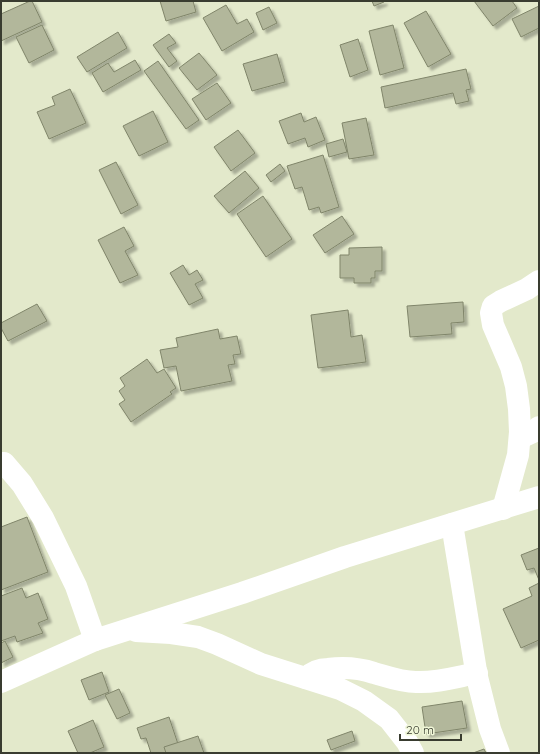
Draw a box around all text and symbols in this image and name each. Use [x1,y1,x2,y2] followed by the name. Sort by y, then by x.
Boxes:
[400,716,461,742] scale bar
[406,722,434,737] text: 20 m

